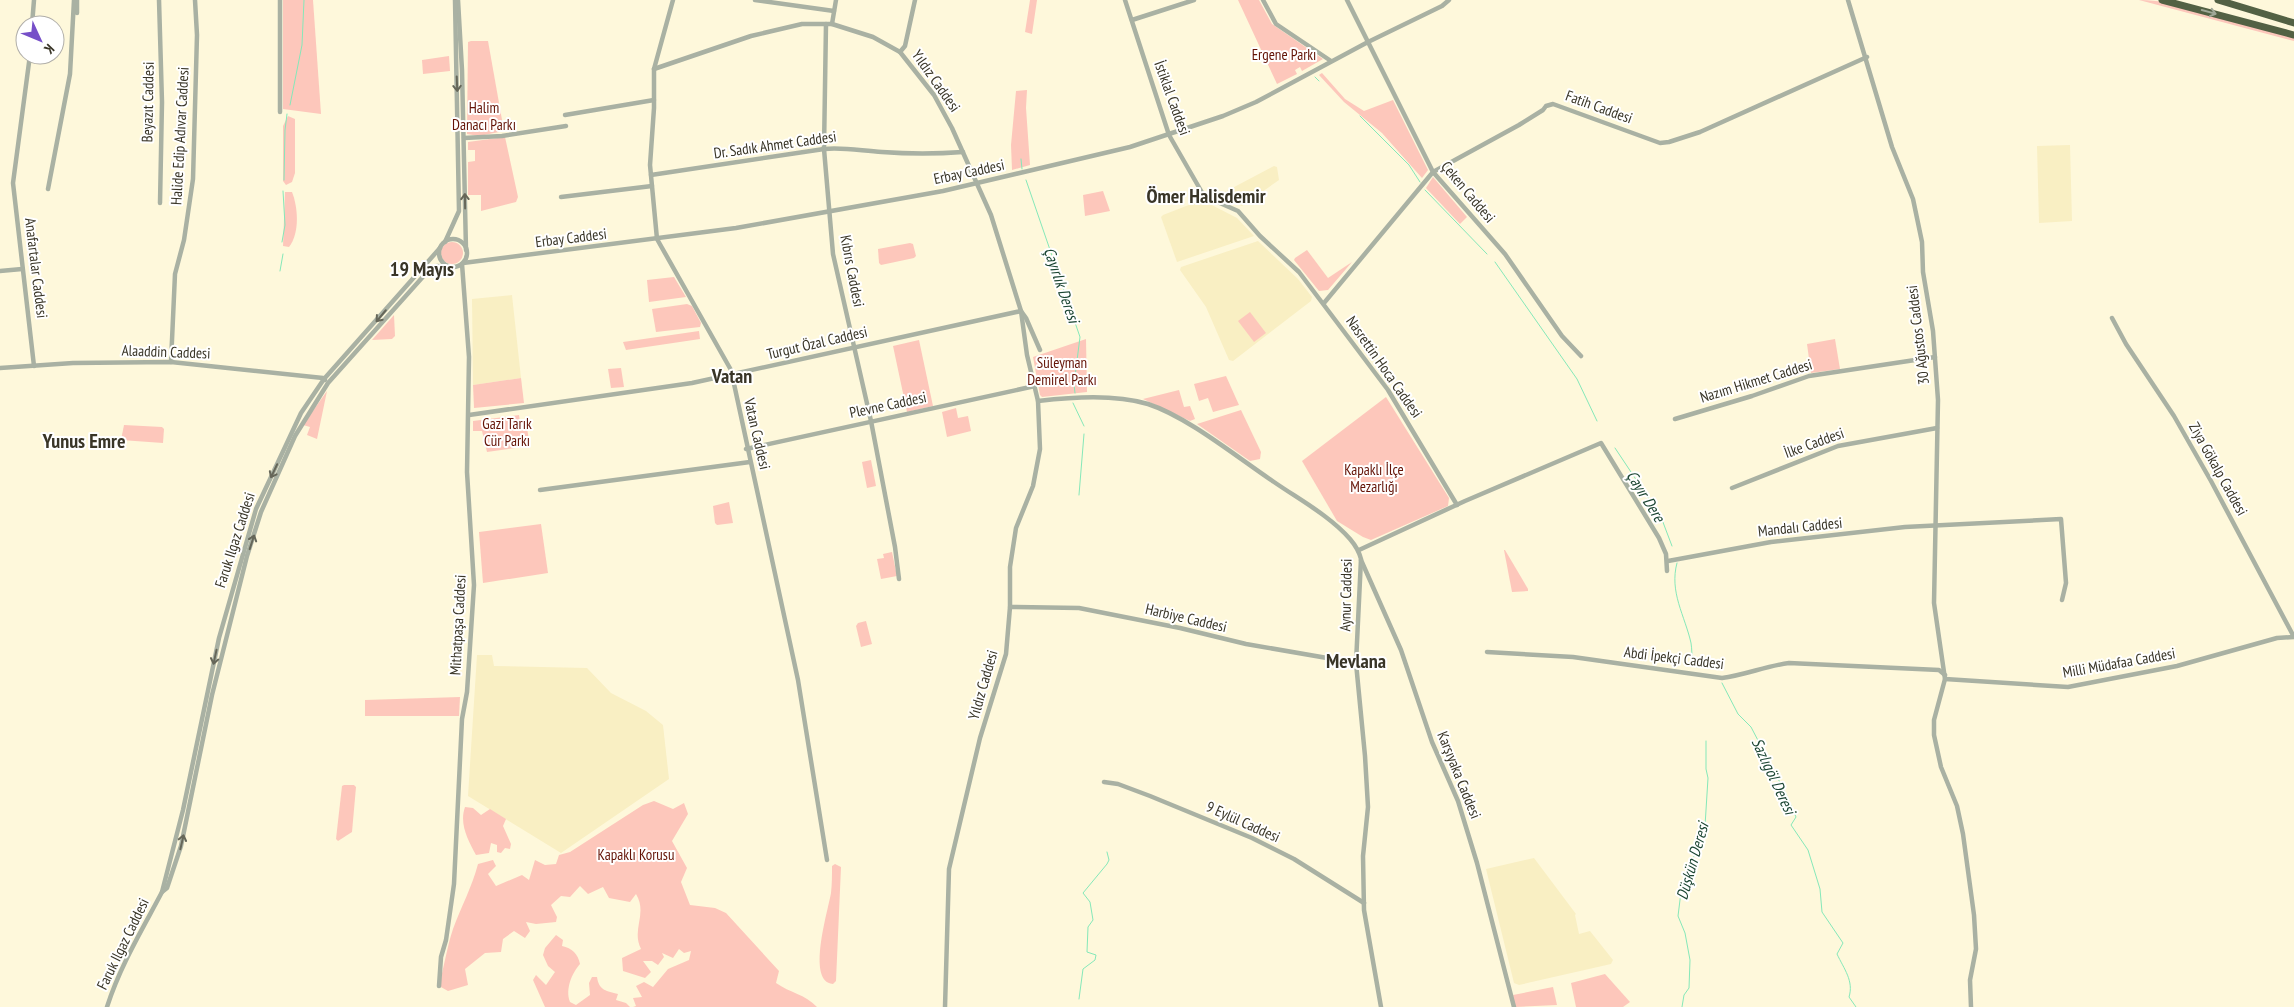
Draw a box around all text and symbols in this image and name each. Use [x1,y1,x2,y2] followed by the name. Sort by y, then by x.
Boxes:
[2201,7,2217,17] one-way arrow
[15,15,65,65] north arrow
[40,40,58,58] text: K
[1252,45,1316,64] park label: Ergene Parkı
[908,46,965,116] street label: Yıldız Caddesi
[1150,58,1195,138] street label: İstiklal Caddesi
[137,61,158,143] street label: Beyazıt Caddesi
[166,66,193,206] street label: Halide Edip Adıvar Caddesi
[452,75,461,91] one-way arrow
[1563,86,1635,127] street label: Fatih Caddesi
[452,98,516,134] park label: Halim Danacı Parkı
[712,126,837,163] street label: Dr. Sadık Ahmet Caddesi
[932,155,1006,188] street label: Erbay Caddesi
[1437,157,1500,226] street label: Çeken Caddesi
[1146,183,1266,209] district label: Ömer Halisdemir
[461,194,470,210] one-way arrow
[21,217,52,319] street label: Anafartalar Caddesi
[534,224,608,251] street label: Erbay Caddesi
[836,233,869,309] street label: Kıbrıs Caddesi
[1040,245,1085,328] water label: Çayırlık Deresi
[390,256,454,282] district label: 19 Mayıs
[1902,284,1933,386] street label: 30 Ağustos Caddesi
[375,309,386,322] one-way arrow
[1342,312,1427,421] street label: Nasrettin Hoca Caddesi
[765,322,869,363] street label: Turgut Özal Caddesi
[121,340,211,363] street label: Alaaddin Caddesi
[1027,353,1097,389] park label: Süleyman Demirel Parkı
[1697,354,1814,407] street label: Nazım Hikmet Caddesi
[711,363,752,389] district label: Vatan
[848,387,928,422] street label: Plevne Caddesi
[740,396,775,471] street label: Vatan Caddesi
[482,414,532,450] park label: Gazi Tarık Cür Parkı
[2185,419,2252,519] street label: Ziya Gökalp Caddesi
[1781,423,1846,462] street label: İlke Caddesi
[42,428,125,454] district label: Yunus Emre
[1344,460,1404,496] park label: Kapaklı İlçe Mezarlığı
[269,463,278,478] one-way arrow
[1622,467,1670,527] water label: Çayır Dere
[210,490,259,590] street label: Faruk Ilgaz Caddesi
[1757,513,1843,540] street label: Mandalı Caddesi
[248,534,257,550] one-way arrow
[1335,558,1356,632] street label: Aynur Caddesi
[445,574,470,676] street label: Mithatpaşa Caddesi
[1143,599,1229,636] street label: Harbiye Caddesi
[1623,642,1725,673] street label: Abdi İpekçi Caddesi
[2061,643,2177,682] street label: Milli Müdafaa Caddesi
[964,648,1002,722] street label: Yıldız Caddesi
[1326,648,1386,674] district label: Mevlana
[210,649,220,665] one-way arrow
[1433,728,1486,821] street label: Karşıyaka Caddesi
[1748,735,1801,820] water label: Sazlıgöl Deresi
[1203,797,1283,846] street label: 9 Eylül Caddesi
[1671,818,1713,902] water label: Düşkün Deresi
[178,834,187,850] one-way arrow
[598,845,674,864] park label: Kapaklı Korusu
[92,895,153,993] street label: Faruk Ilgaz Caddesi

